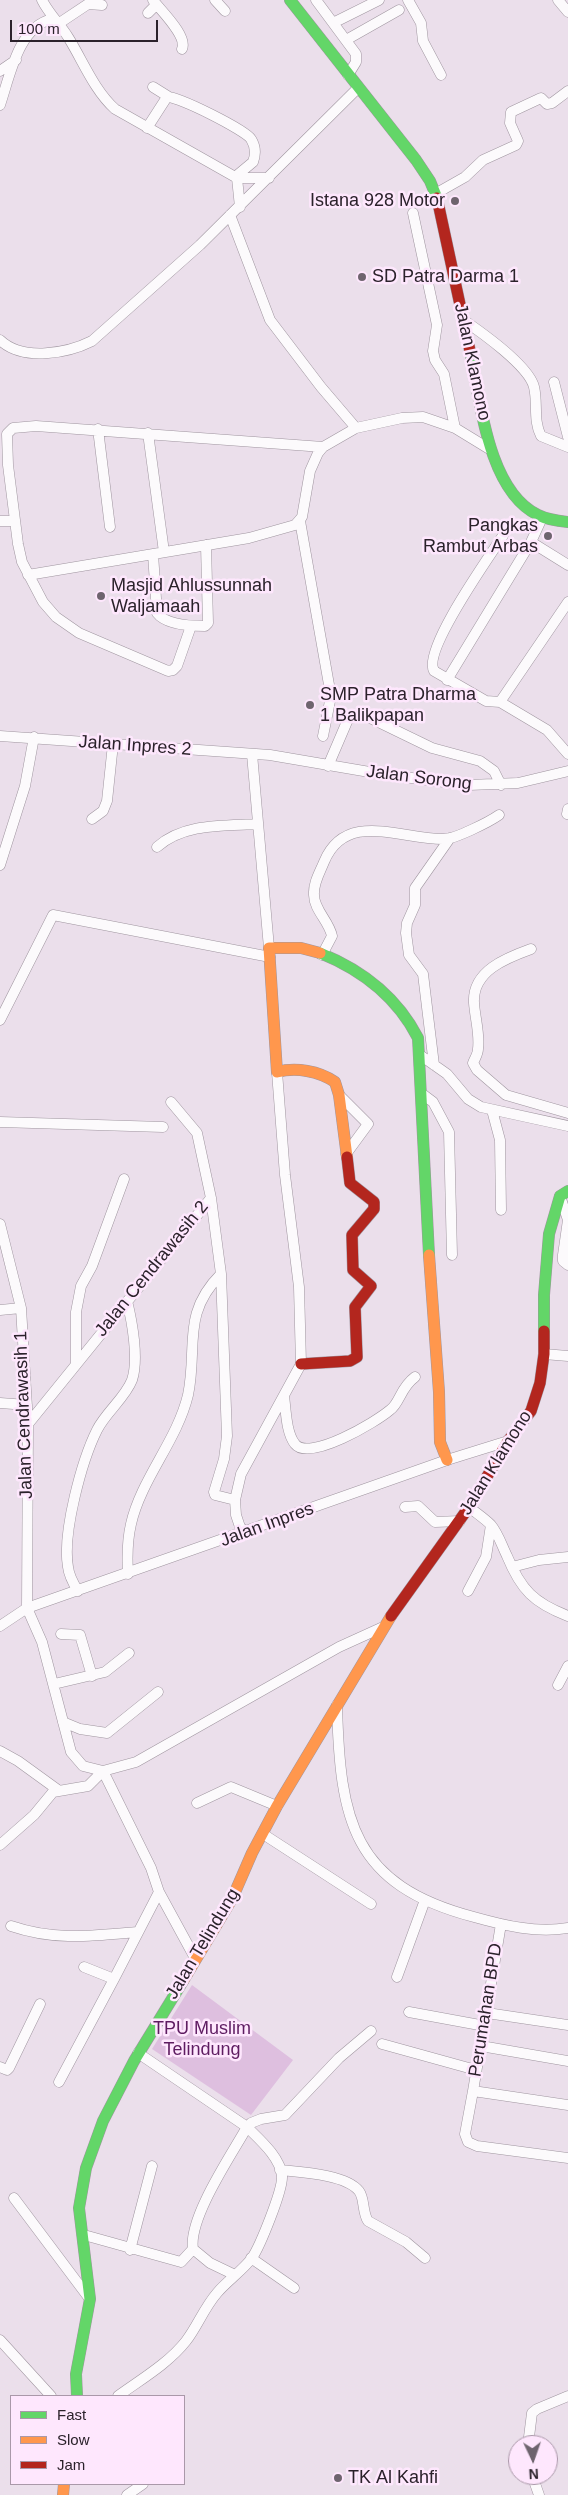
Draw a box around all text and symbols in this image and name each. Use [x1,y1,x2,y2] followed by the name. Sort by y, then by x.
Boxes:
[12,10,160,42] scale bar
[18,20,60,37] text: 100 m
[310,190,445,212] place label: Istana 928 Motor
[449,195,461,207] marker: Istana 928 Motor
[372,266,519,288] place label: SD Patra Darma 1
[356,271,368,283] marker: SD Patra Darma 1
[449,302,495,422] street label: Jalan Klamono
[423,515,538,558] place label: Pangkas Rambut Arbas
[542,530,554,542] marker: Pangkas Rambut Arbas
[111,575,272,618] place label: Masjid Ahlussunnah Waljamaah
[95,590,107,602] marker: Masjid Ahlussunnah Waljamaah
[320,684,476,726] place label: SMP Patra Dharma 1 Balikpapan
[304,699,316,711] marker: SMP Patra Dharma 1 Balikpapan
[78,731,192,761] street label: Jalan Inpres 2
[365,761,473,795] street label: Jalan Sorong
[91,1197,213,1341] street label: Jalan Cendrawasih 2
[10,1331,38,1499] street label: Jalan Cendrawasih 1
[455,1407,537,1519] street label: Jalan Klamono
[217,1498,317,1552] street label: Jalan Inpres
[162,1885,244,2003] street label: Jalan Telindung
[465,1942,507,2078] street label: Perumahan BPD
[153,2018,251,2060] park label: TPU Muslim Telindung
[10,2395,185,2485] legend
[57,2406,86,2423] text: Fast
[57,2431,90,2448] text: Slow
[508,2435,558,2485] north arrow
[57,2456,85,2473] text: Jam
[528,2466,539,2482] text: N
[348,2467,438,2489] place label: TK Al Kahfi
[332,2472,344,2484] marker: TK Al Kahfi

